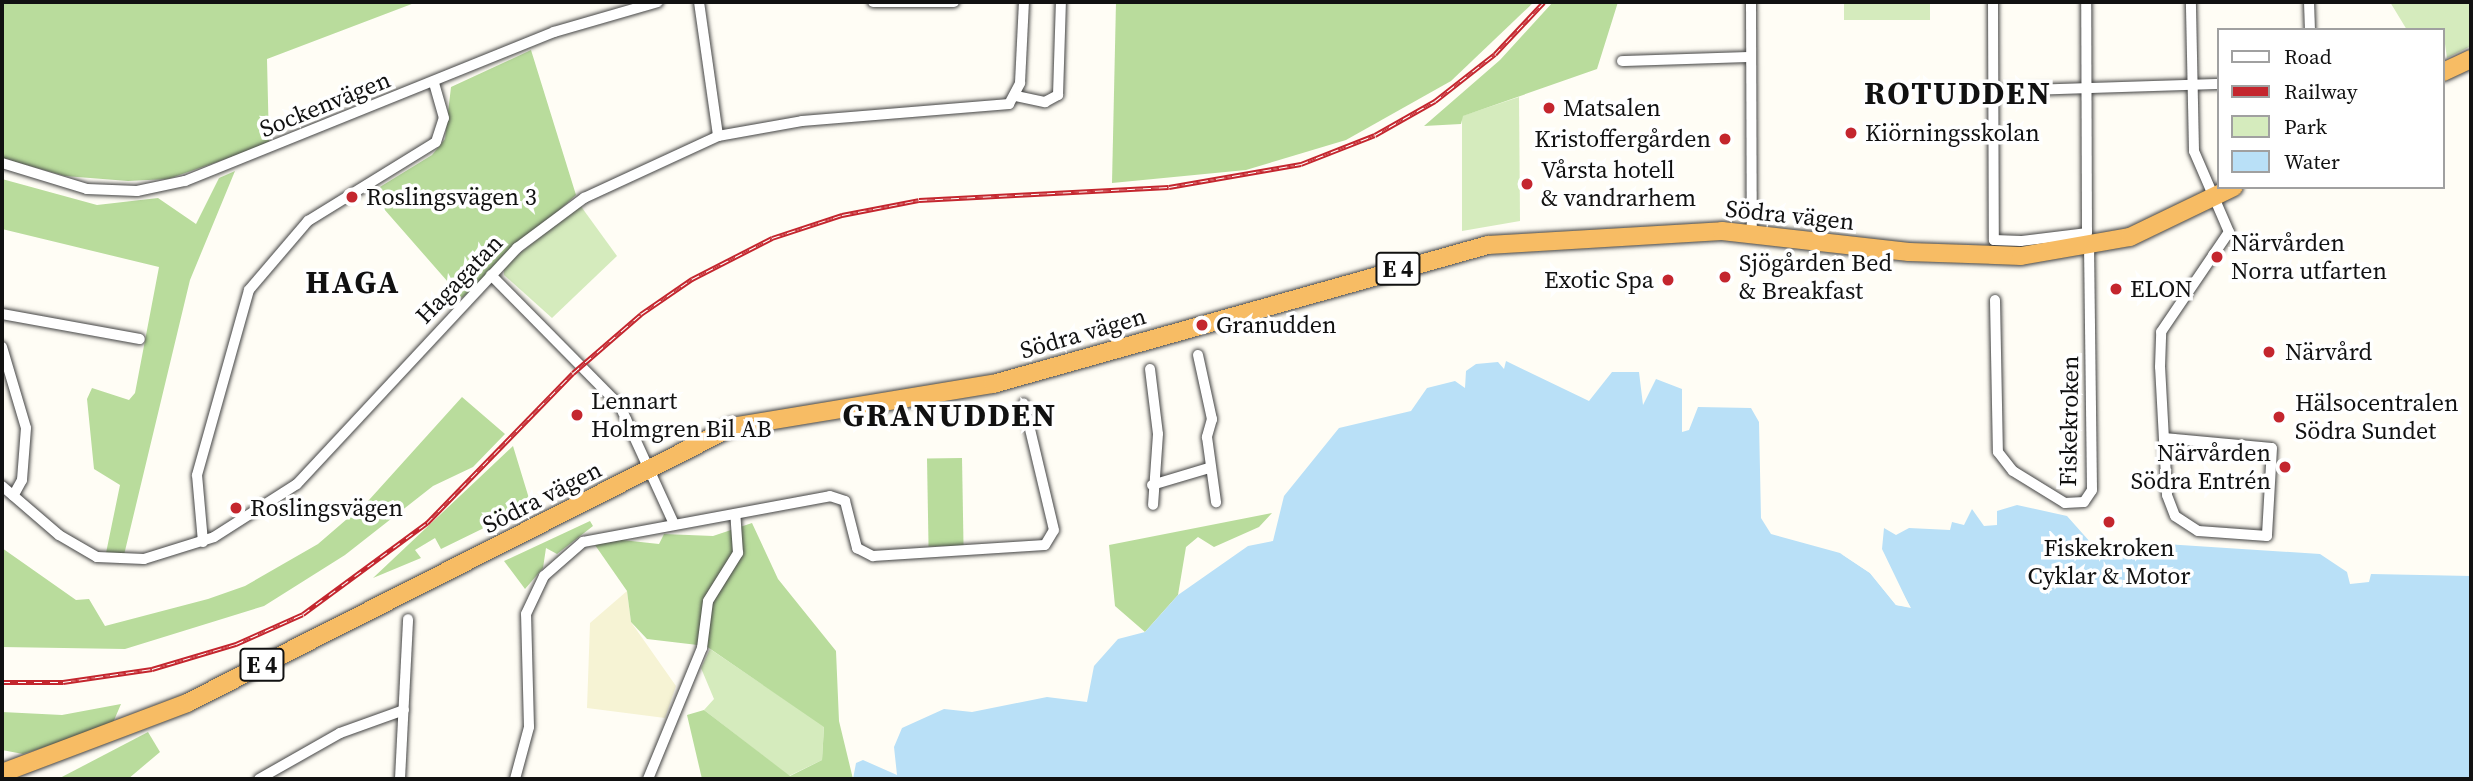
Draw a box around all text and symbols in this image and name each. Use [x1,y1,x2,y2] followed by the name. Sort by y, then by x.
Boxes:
[2218,28,2445,189] legend
[2284,42,2332,71] text: Road
[255,65,395,143] street label: Sockenvägen
[1865,74,2051,112] district label: ROTUDDEN
[2284,77,2358,106] text: Railway
[1563,94,1661,122] place label: Matsalen
[1541,100,1557,116] marker: Matsalen
[2284,112,2327,141] text: Park
[1865,119,2040,147] place label: Kiörningsskolan
[1534,125,1711,153] place label: Kristoffergården
[1843,125,1859,141] marker: Kiörningsskolan
[1717,131,1733,147] marker: Kristoffergården
[2284,147,2340,176] text: Water
[1541,156,1696,212] place label: Vårsta hotell & vandrarhem
[1519,176,1535,192] marker: Vårsta hotell & vandrarhem
[366,183,537,211] place label: Roslingsvägen 3
[344,189,360,205] marker: Roslingsvägen 3
[1724,194,1856,236] street label: Södra vägen
[409,228,509,330] street label: Hagagatan
[2231,229,2387,285] place label: Närvården Norra utfarten
[1739,249,1892,305] place label: Sjögården Bed & Breakfast
[2209,249,2225,265] marker: Närvården Norra utfarten
[1375,250,1421,288] road number: E 4
[306,263,400,301] district label: HAGA
[1544,266,1654,294] place label: Exotic Spa
[1717,269,1733,285] marker: Sjögården Bed & Breakfast
[1660,272,1676,288] marker: Exotic Spa
[2130,275,2192,303] place label: ELON
[2108,281,2124,297] marker: ELON
[1017,301,1149,365] street label: Södra vägen
[1216,311,1337,339] place label: Granudden
[1194,317,1210,333] marker: Granudden
[2285,338,2372,366] place label: Närvård
[2259,342,2279,362] marker: Närvård
[2053,355,2085,487] street label: Fiskekroken
[591,387,772,443] place label: Lennart Holmgren Bil AB
[2295,389,2459,445] place label: Hälsocentralen Södra Sundet
[844,396,1056,434] district label: GRANUDDEN
[569,407,585,423] marker: Lennart Holmgren Bil AB
[2269,407,2289,427] marker: Hälsocentralen Södra Sundet
[2131,439,2271,495] place label: Närvården Södra Entrén
[478,455,606,539] street label: Södra vägen
[2277,459,2293,475] marker: Närvården Södra Entrén
[250,494,403,522] place label: Roslingsvägen
[228,500,244,516] marker: Roslingsvägen
[2101,514,2117,530] marker: Fiskekroken Cyklar & Motor
[2028,534,2190,590] place label: Fiskekroken Cyklar & Motor
[239,646,285,684] road number: E 4

